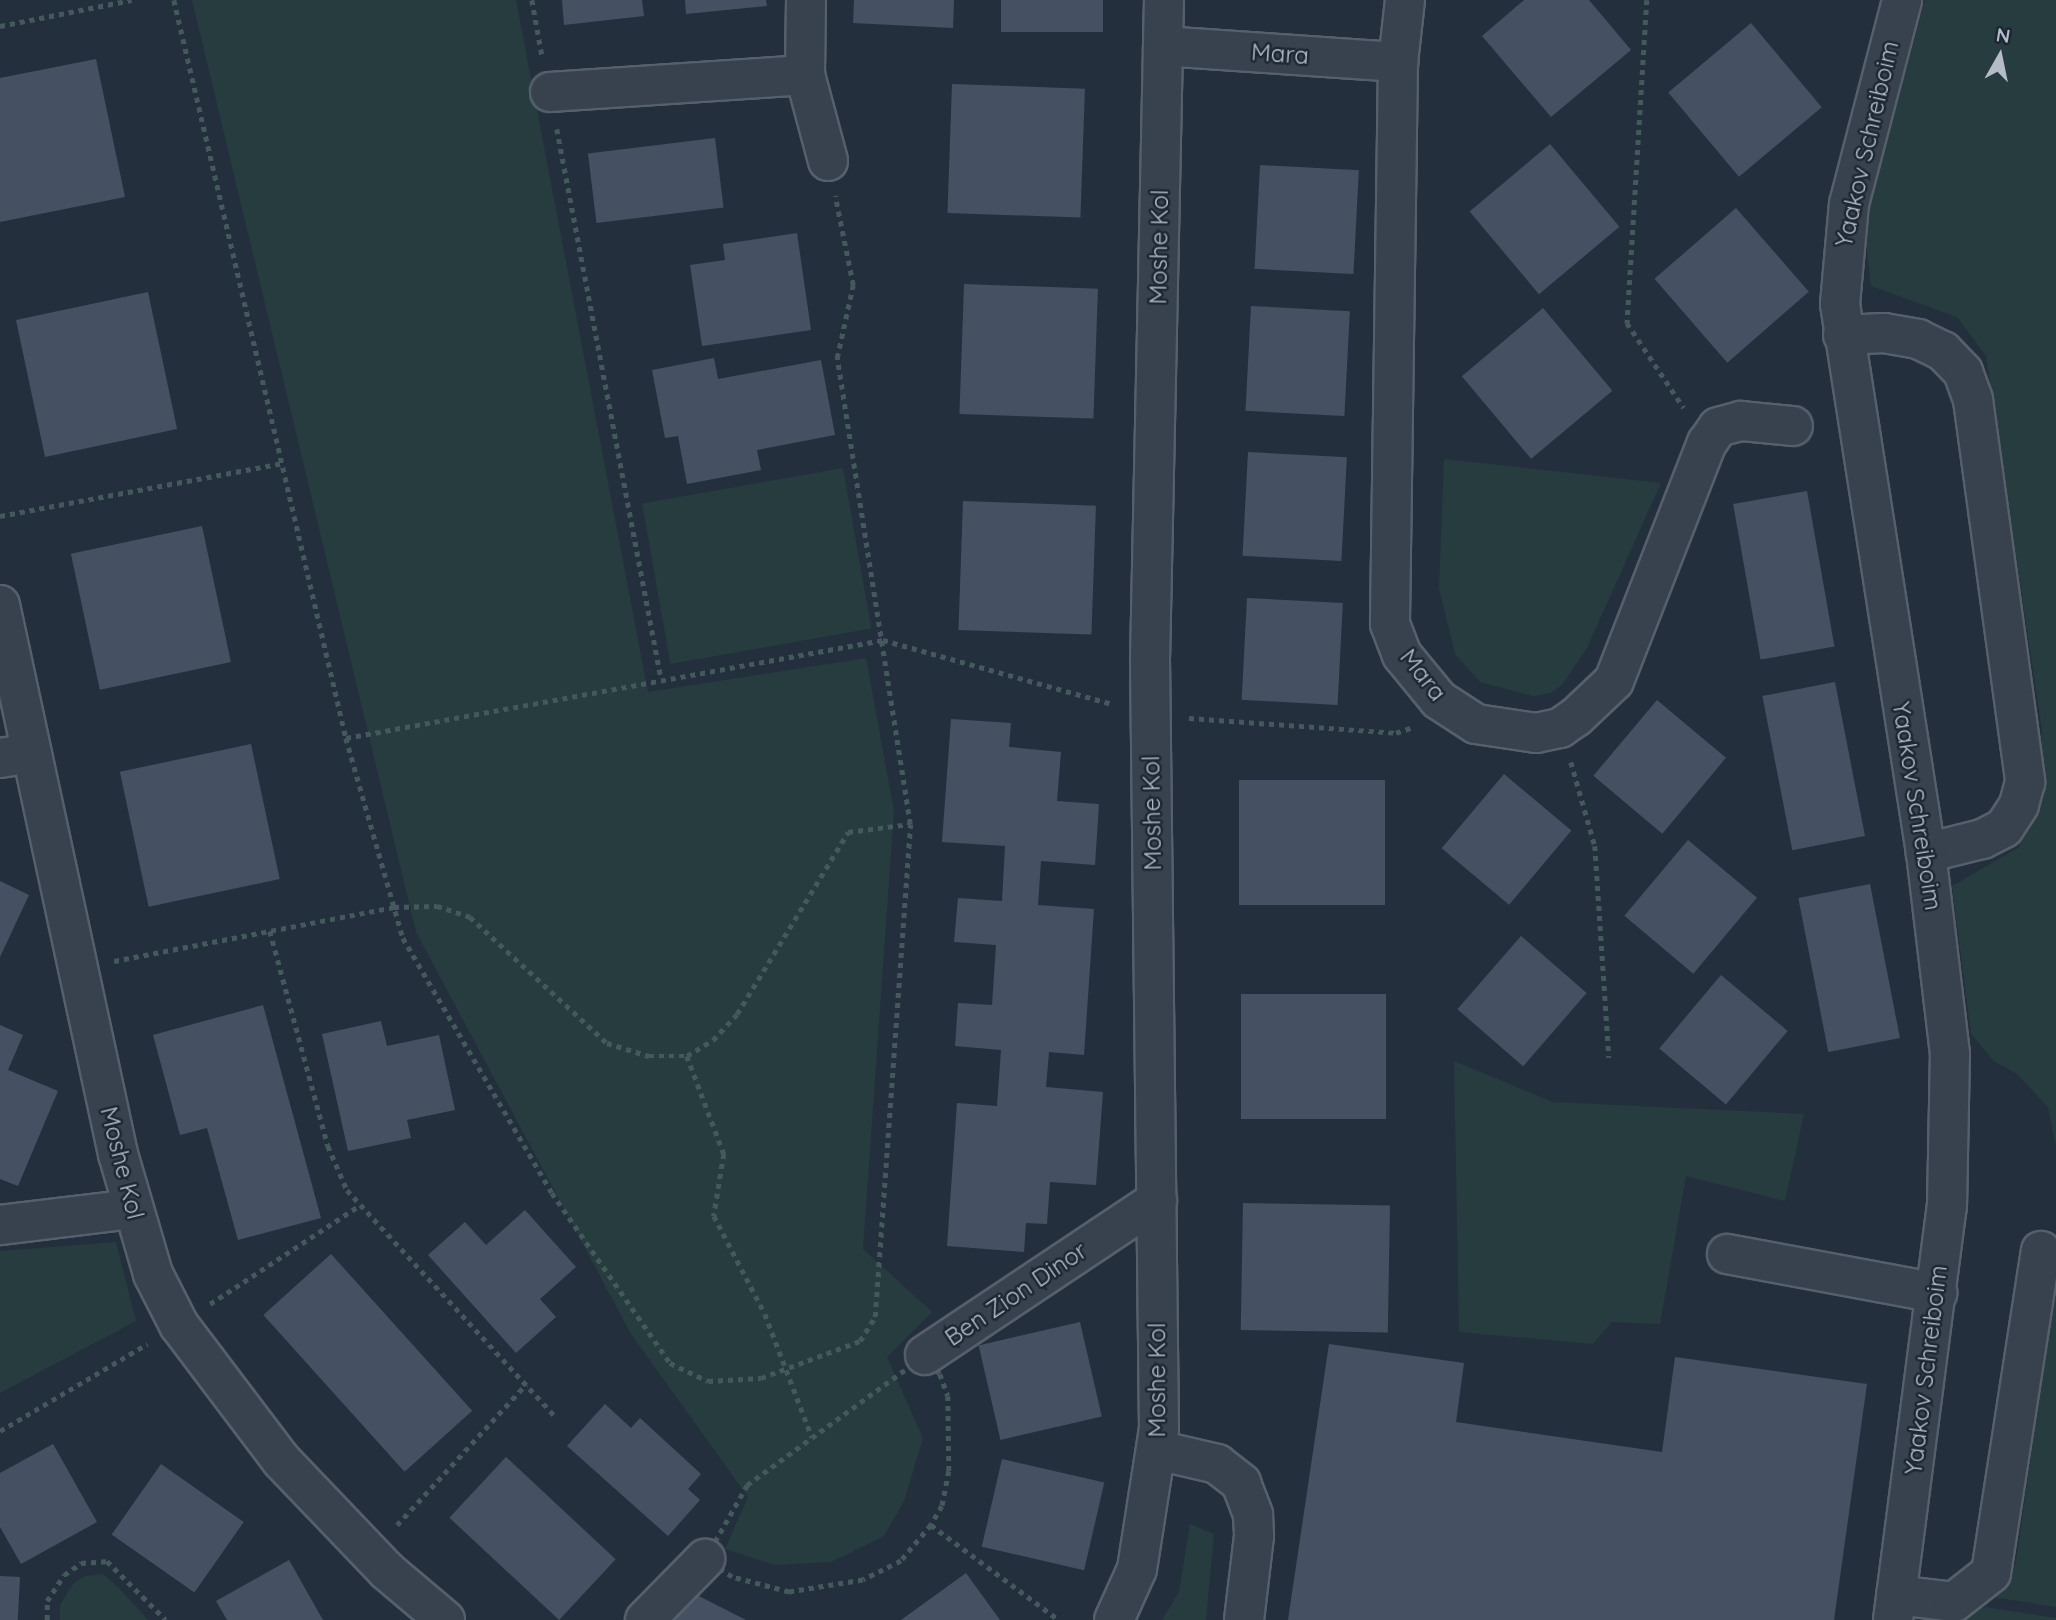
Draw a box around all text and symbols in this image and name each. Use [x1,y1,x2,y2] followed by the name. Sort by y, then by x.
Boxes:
[1965,21,2035,91] north arrow
[1995,22,2012,48] text: N
[1250,38,1310,70] street label: Mara
[1829,38,1905,250] street label: Yaakov Schreiboim
[1144,189,1174,305] street label: Moshe Kol
[1394,643,1452,707] street label: Mara
[1886,700,1948,912] street label: Yaakov Schreiboim
[1137,755,1167,871] street label: Moshe Kol
[94,1104,150,1222] street label: Moshe Kol
[940,1236,1092,1352] street label: Ben Zion Dinor
[1899,1264,1953,1476] street label: Yaakov Schreiboim
[1143,1322,1171,1438] street label: Moshe Kol

